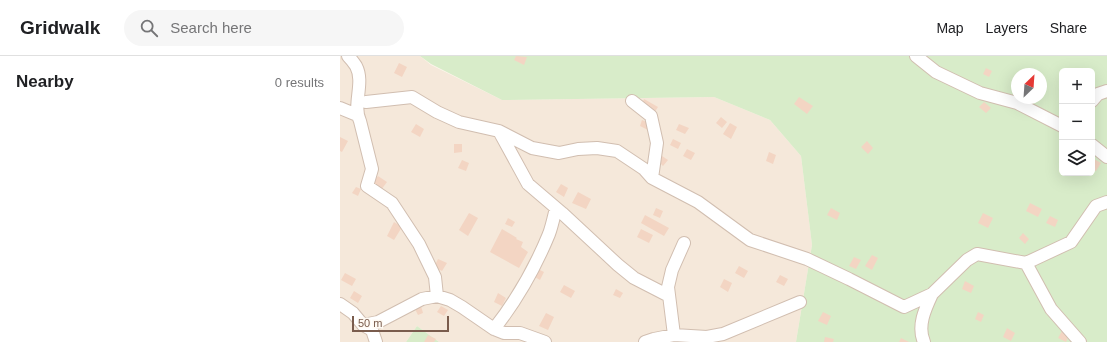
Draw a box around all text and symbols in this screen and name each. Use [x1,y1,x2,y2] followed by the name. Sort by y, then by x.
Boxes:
[124,10,404,46] search box
[20,17,100,38] text: Gridwalk
[138,17,160,39] icon: search
[170,19,252,36] text: Search here
[936,20,964,36] text: Map
[986,20,1028,36] text: Layers
[1050,20,1087,36] text: Share
[1011,68,1047,104] north arrow
[1059,68,1095,176] map controls
[1059,68,1095,104] button: +
[16,72,74,91] text: Nearby
[275,75,324,90] text: 0 results
[1059,104,1095,140] button: −
[1059,140,1095,176] button: layers
[352,314,449,333] scale bar
[358,317,382,329] text: 50 m

